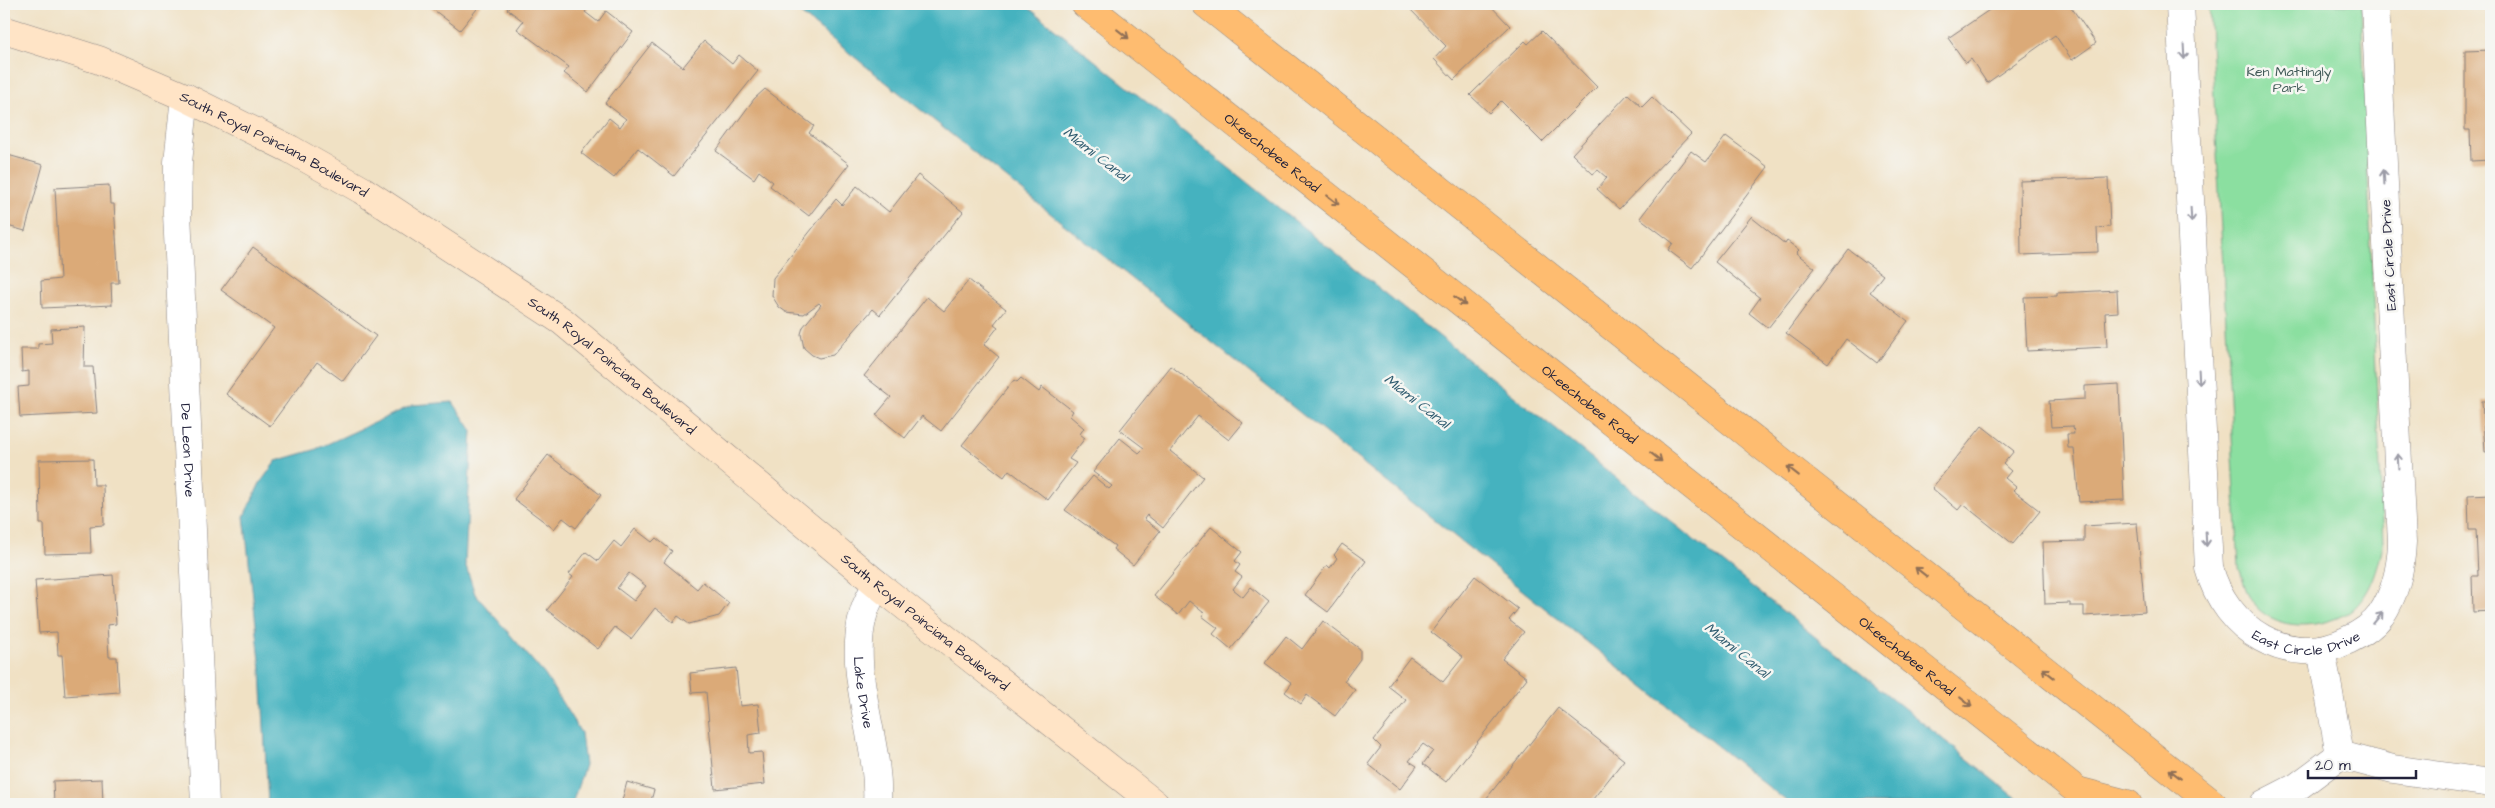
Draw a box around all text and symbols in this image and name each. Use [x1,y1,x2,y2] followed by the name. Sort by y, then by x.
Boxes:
[1117,28,1130,39] one-way arrow
[2179,44,2188,60] one-way arrow
[2247,62,2332,98] park label: Ken Mattingly Park
[176,87,372,202] street label: South Royal Poinciana Boulevard
[1219,109,1324,198] street label: Okeechobee Road
[1058,122,1134,188] water label: Miami Canal
[2379,169,2388,185] one-way arrow
[1326,195,1339,206] one-way arrow
[2376,198,2402,311] street label: East Circle Drive
[2187,206,2196,222] one-way arrow
[524,292,700,440] street label: South Royal Poinciana Boulevard
[1453,296,1466,307] one-way arrow
[1537,361,1641,449] street label: Okeechobee Road
[2194,368,2204,385] one-way arrow
[1379,369,1455,435] water label: Miami Canal
[175,403,199,498] street label: De Leon Drive
[1649,451,1662,462] one-way arrow
[2394,453,2403,469] one-way arrow
[1787,465,1800,476] one-way arrow
[2202,531,2211,547] one-way arrow
[836,549,1013,696] street label: South Royal Poinciana Boulevard
[1915,566,1928,577] one-way arrow
[1854,612,1959,701] street label: Okeechobee Road
[2372,612,2383,625] one-way arrow
[1700,618,1775,684] water label: Miami Canal
[2250,621,2362,639] street label: East Circle Drive
[2248,625,2364,661] text: East Circle Drive
[848,656,878,731] street label: Lake Drive
[2042,667,2055,678] one-way arrow
[1959,697,1972,708] one-way arrow
[2308,748,2415,780] scale bar
[2315,755,2351,776] text: 20 m
[2169,768,2182,779] one-way arrow

